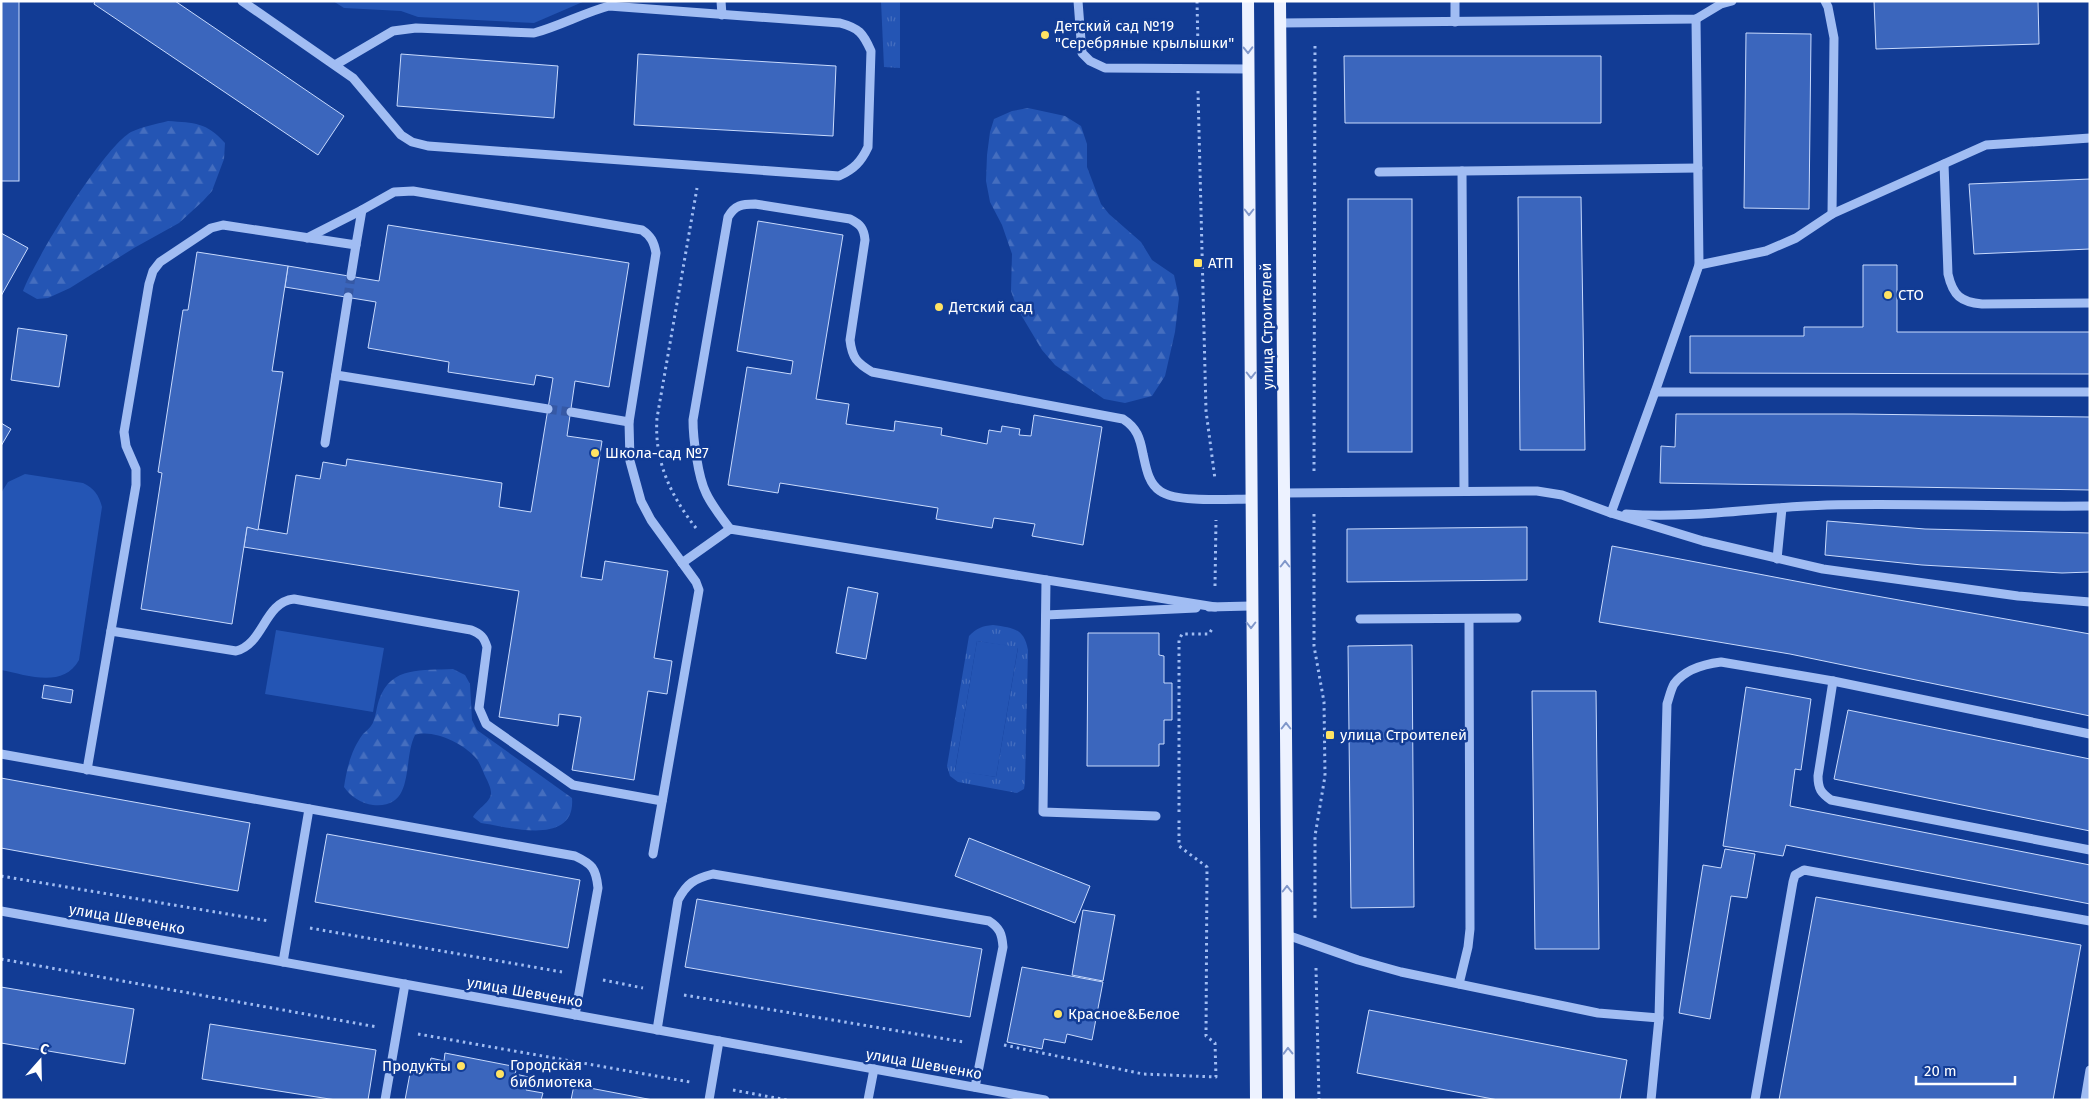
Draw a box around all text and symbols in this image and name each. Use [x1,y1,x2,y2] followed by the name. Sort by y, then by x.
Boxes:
[1054,17,1234,52] place label: Детский сад №19 "Серебряные крылышки"
[1039,29,1051,41] marker: Детский сад №19 "Серебряные крылышки"
[1243,46,1253,54] one-way arrow
[1244,209,1254,217] one-way arrow
[1208,254,1234,272] place label: АТП
[1192,257,1204,269] marker: АТП
[1257,262,1277,390] street label: улица Строителей
[1898,286,1924,304] place label: СТО
[1882,289,1894,301] marker: СТО
[948,298,1033,316] place label: Детский сад
[933,301,945,313] marker: Детский сад
[1246,372,1256,379] one-way arrow
[605,444,709,462] place label: Школа-сад №7
[589,447,601,459] marker: Школа-сад №7
[1280,559,1290,567] one-way arrow
[1246,622,1256,629] one-way arrow
[1281,722,1291,730] one-way arrow
[1340,726,1467,744] place label: улица Строителей
[1324,729,1336,741] marker: улица Строителей
[1282,884,1292,892] one-way arrow
[67,900,187,938] street label: улица Шевченко
[465,973,585,1011] street label: улица Шевченко
[1068,1005,1180,1023] place label: Красное&Белое
[1052,1008,1064,1020] marker: Красное&Белое
[15,1036,65,1086] north arrow
[38,1040,51,1059] text: С
[864,1045,984,1083] street label: улица Шевченко
[1283,1047,1294,1055] one-way arrow
[1916,1054,2015,1086] scale bar
[510,1056,593,1091] place label: Городская библиотека
[382,1057,451,1075] place label: Продукты
[455,1060,467,1072] marker: Продукты
[1924,1062,1957,1080] text: 20 m
[494,1068,506,1080] marker: Городская библиотека

